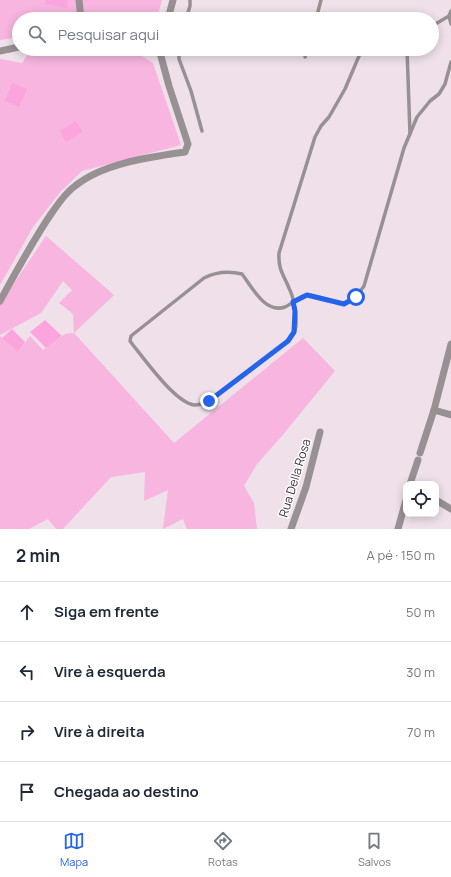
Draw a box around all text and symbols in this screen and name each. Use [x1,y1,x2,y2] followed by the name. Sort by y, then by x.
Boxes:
[12,12,439,56] search box
[26,23,48,45] icon: search
[58,24,159,45] text: Pesquisar aqui
[347,288,365,306] route start
[200,392,218,410] route end
[275,437,315,519] street label: Rua Della Rosa
[403,481,439,517] map controls
[403,481,439,517] button: locate
[16,544,60,567] text: 2 min
[367,546,435,564] text: A pé · 150 m
[16,601,38,623] icon: ahead
[54,601,159,622] text: Siga em frente
[406,603,435,621] text: 50 m
[16,661,38,683] icon: left
[54,661,166,682] text: Vire à esquerda
[406,663,435,681] text: 30 m
[16,721,38,743] icon: right
[54,721,145,742] text: Vire à direita
[407,723,435,741] text: 70 m
[16,781,38,803] icon: arrive
[54,781,199,802] text: Chegada ao destino
[60,830,88,869] tab: Mapa
[208,830,238,869] tab: Rotas
[358,830,391,869] tab: Salvos

